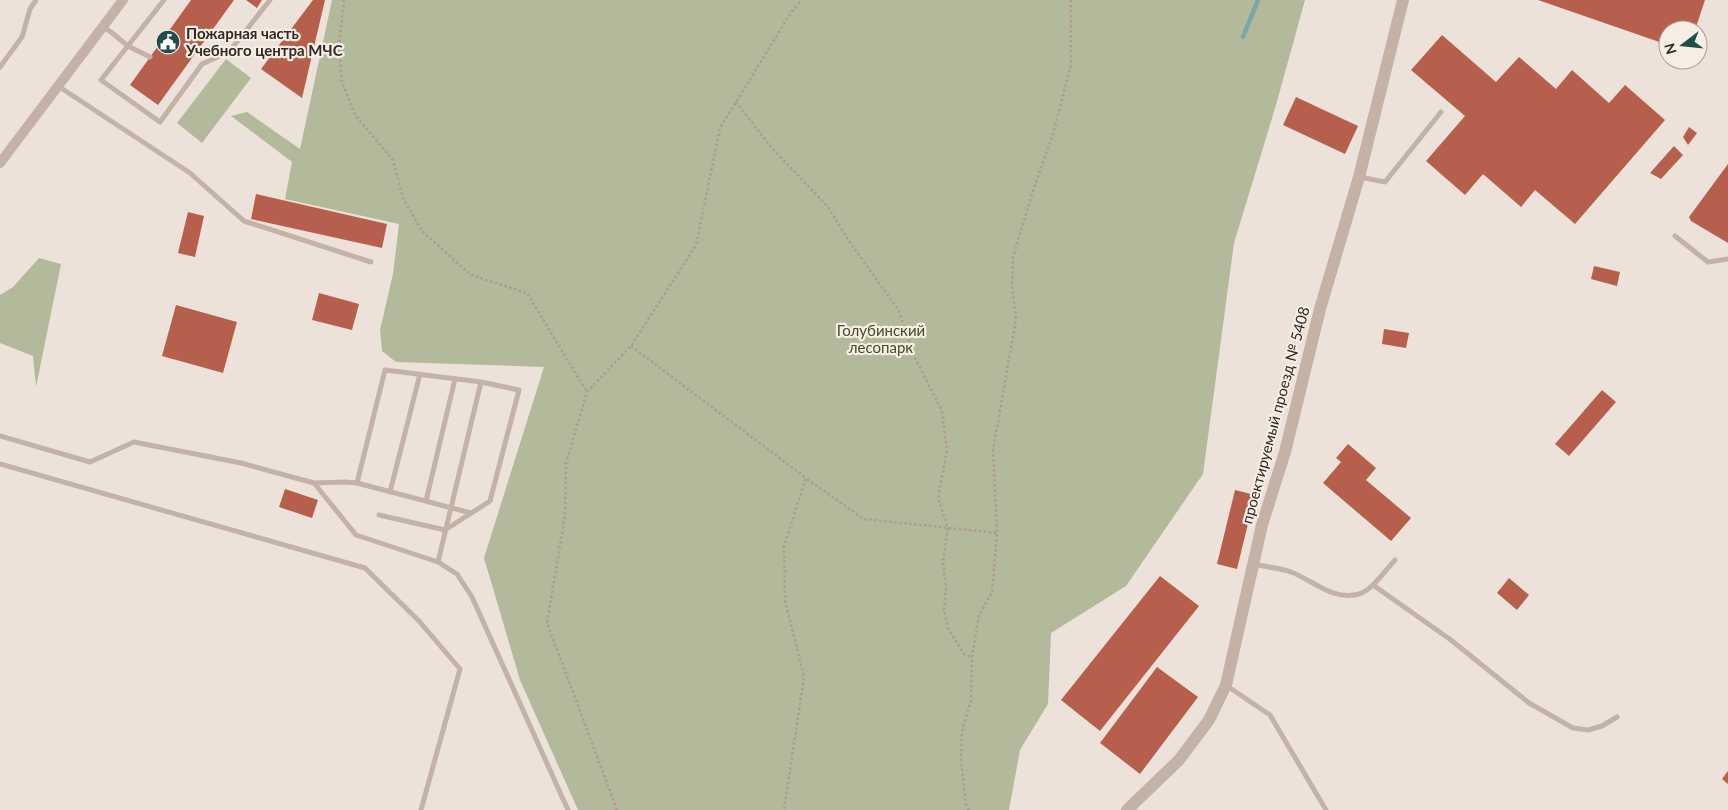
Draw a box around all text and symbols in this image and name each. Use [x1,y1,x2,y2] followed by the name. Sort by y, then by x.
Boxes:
[1658,20,1708,70] north arrow
[185,24,343,59] place label: Пожарная часть Учебного центра МЧС
[155,29,181,55] public building icon: Пожарная часть Учебного центра МЧС
[1660,41,1680,56] text: N
[1237,305,1313,525] street label: проектируемый проезд № 5408
[837,321,925,356] park label: Голубинский лесопарк

